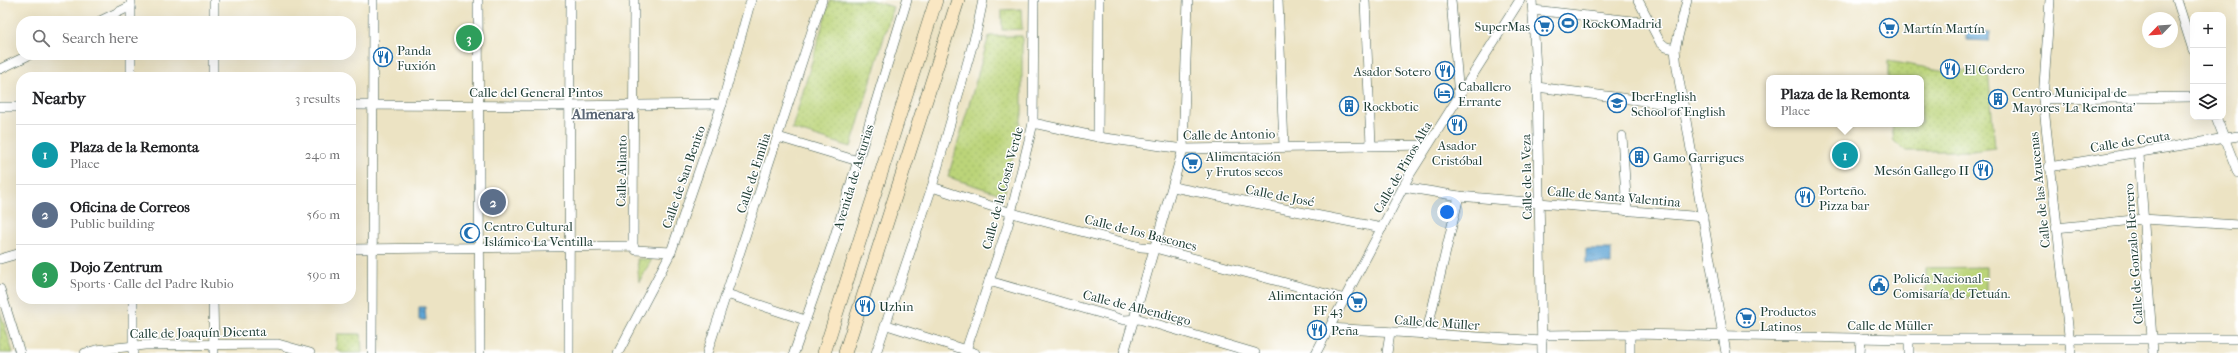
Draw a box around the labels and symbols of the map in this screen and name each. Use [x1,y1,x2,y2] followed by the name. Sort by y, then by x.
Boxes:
[1557,12,1579,34] sports icon: RockOMadrid
[2142,12,2178,48] north arrow
[1533,15,1555,37] supermarket icon: SuperMas
[1582,16,1663,31] place label: RockOMadrid
[1878,17,1900,39] supermarket icon: Martín Martín
[1475,19,1530,34] place label: SuperMas
[1903,21,1985,36] place label: Martín Martín
[456,23,482,53] pin: 3
[397,43,436,73] place label: Panda Fuxión
[372,46,394,68] restaurant icon: Panda Fuxión
[1939,58,1961,80] restaurant icon: El Cordero
[1434,60,1456,82] restaurant icon: Asador Sotero
[1964,62,2025,77] place label: El Cordero
[1353,64,1431,79] place label: Asador Sotero
[1458,79,1512,109] place label: Caballero Errante
[1433,82,1455,104] hotel icon: Caballero Errante
[469,85,603,100] street label: Calle del General Pintos
[2012,85,2136,115] place label: Centro Municipal de Mayores 'La Remonta'
[1987,88,2009,110] building icon: Centro Municipal de Mayores 'La Remonta'
[1631,89,1726,119] place label: IberEnglish School of English
[1606,92,1628,114] school or university icon: IberEnglish School of English
[1338,95,1360,117] building icon: Rockbotic
[1363,99,1419,114] place label: Rockbotic
[571,105,635,123] district label: Almenara
[1446,114,1468,136] restaurant icon: Asador Cristóbal
[1370,118,1435,216] street label: Calle de Pinos Alta
[830,122,877,233] street label: Avenida de Asturias
[659,123,708,231] street label: Calle de San Benito
[979,125,1026,251] street label: Calle de la Costa Verde
[1183,126,1276,143] street label: Calle de Antonio
[2089,128,2172,155] street label: Calle de Ceuta
[733,130,774,215] street label: Calle de Emilia
[2026,131,2053,249] street label: Calle de las Azucenas
[1518,133,1535,220] street label: Calle de la Veza
[613,135,630,207] street label: Calle Ailanto
[1432,138,1483,168] place label: Asador Cristóbal
[1832,140,1858,170] pin: 1
[1628,146,1650,168] building icon: Gamo Garrigues
[1205,149,1283,179] place label: Alimentación y Frutos secos
[1653,150,1744,165] place label: Gamo Garrigues
[1181,152,1203,174] supermarket icon: Alimentación y Frutos secos
[1972,159,1994,181] restaurant icon: Mesón Gallego II
[1874,163,1969,178] place label: Mesón Gallego II
[1244,181,1316,210] street label: Calle de José
[1547,183,1682,210] street label: Calle de Santa Valentina
[1819,183,1870,213] place label: Porteño. Pizza bar
[2121,183,2146,325] street label: Calle de Gonzalo Herrero
[1794,186,1816,208] restaurant icon: Porteño. Pizza bar
[480,187,506,217] pin: 2
[1437,202,1457,222] your location
[1083,211,1199,254] street label: Calle de los Bascones
[484,219,594,249] place label: Centro Cultural Islámico La Ventilla
[459,222,481,244] mosque icon: Centro Cultural Islámico La Ventilla
[1893,271,2010,301] place label: Policía Nacional - Comisaría de Tetuán.
[1868,274,1890,296] public building icon: Policía Nacional - Comisaría de Tetuán.
[1081,287,1193,328] street label: Calle de Albendiego
[1267,288,1343,318] place label: Alimentación FF 43
[1346,291,1368,313] supermarket icon: Alimentación FF 43
[854,295,876,317] restaurant icon: Uzhin
[879,299,914,314] place label: Uzhin
[1760,304,1816,334] place label: Productos Latinos
[1735,307,1757,329] supermarket icon: Productos Latinos
[1394,312,1481,333] street label: Calle de Müller
[1847,318,1933,333] street label: Calle de Müller
[1306,319,1328,341] restaurant icon: Peña
[1331,323,1360,338] place label: Peña
[129,324,268,341] street label: Calle de Joaquín Dicenta

